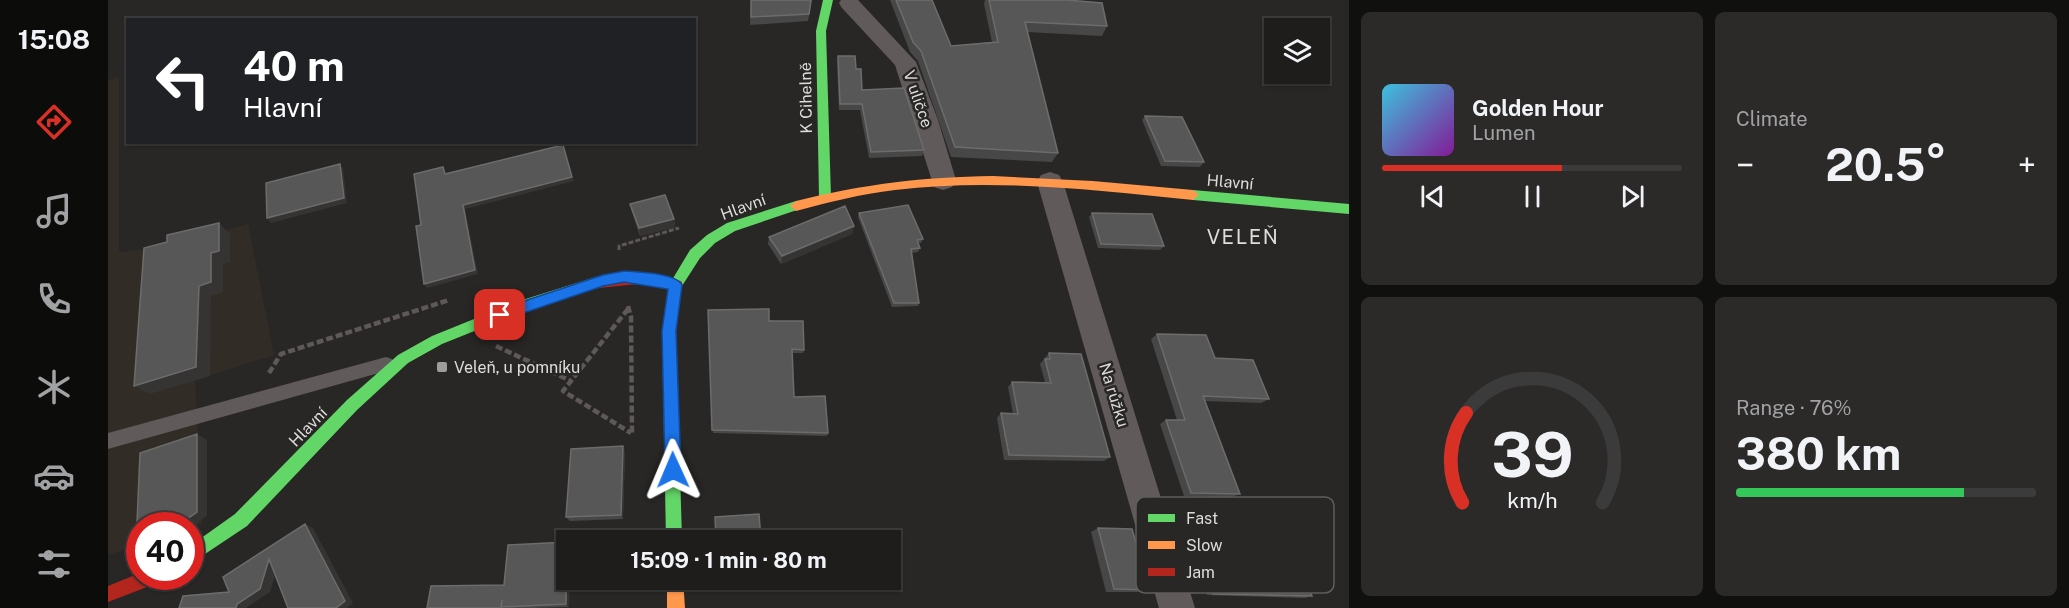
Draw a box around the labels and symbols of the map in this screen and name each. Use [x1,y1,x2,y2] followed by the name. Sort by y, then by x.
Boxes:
[796,62,816,134] street label: K Cihelně
[899,68,937,130] street label: V uličce
[1206,170,1255,194] street label: Hlavní
[718,190,769,224] street label: Hlavní
[1207,225,1279,249] district label: VELEŇ
[474,289,525,340] pin
[454,358,580,377] place label: Veleň, u pomníku
[435,360,449,374] marker: Veleň, u pomníku
[1095,361,1133,429] street label: Na růžku
[285,403,332,450] street label: Hlavní
[641,438,705,502] position arrow
[1136,497,1334,593] legend
[1186,509,1218,528] text: Fast
[126,512,204,590] speed limit sign: 40
[1186,536,1223,555] text: Slow
[1186,563,1215,582] text: Jam

